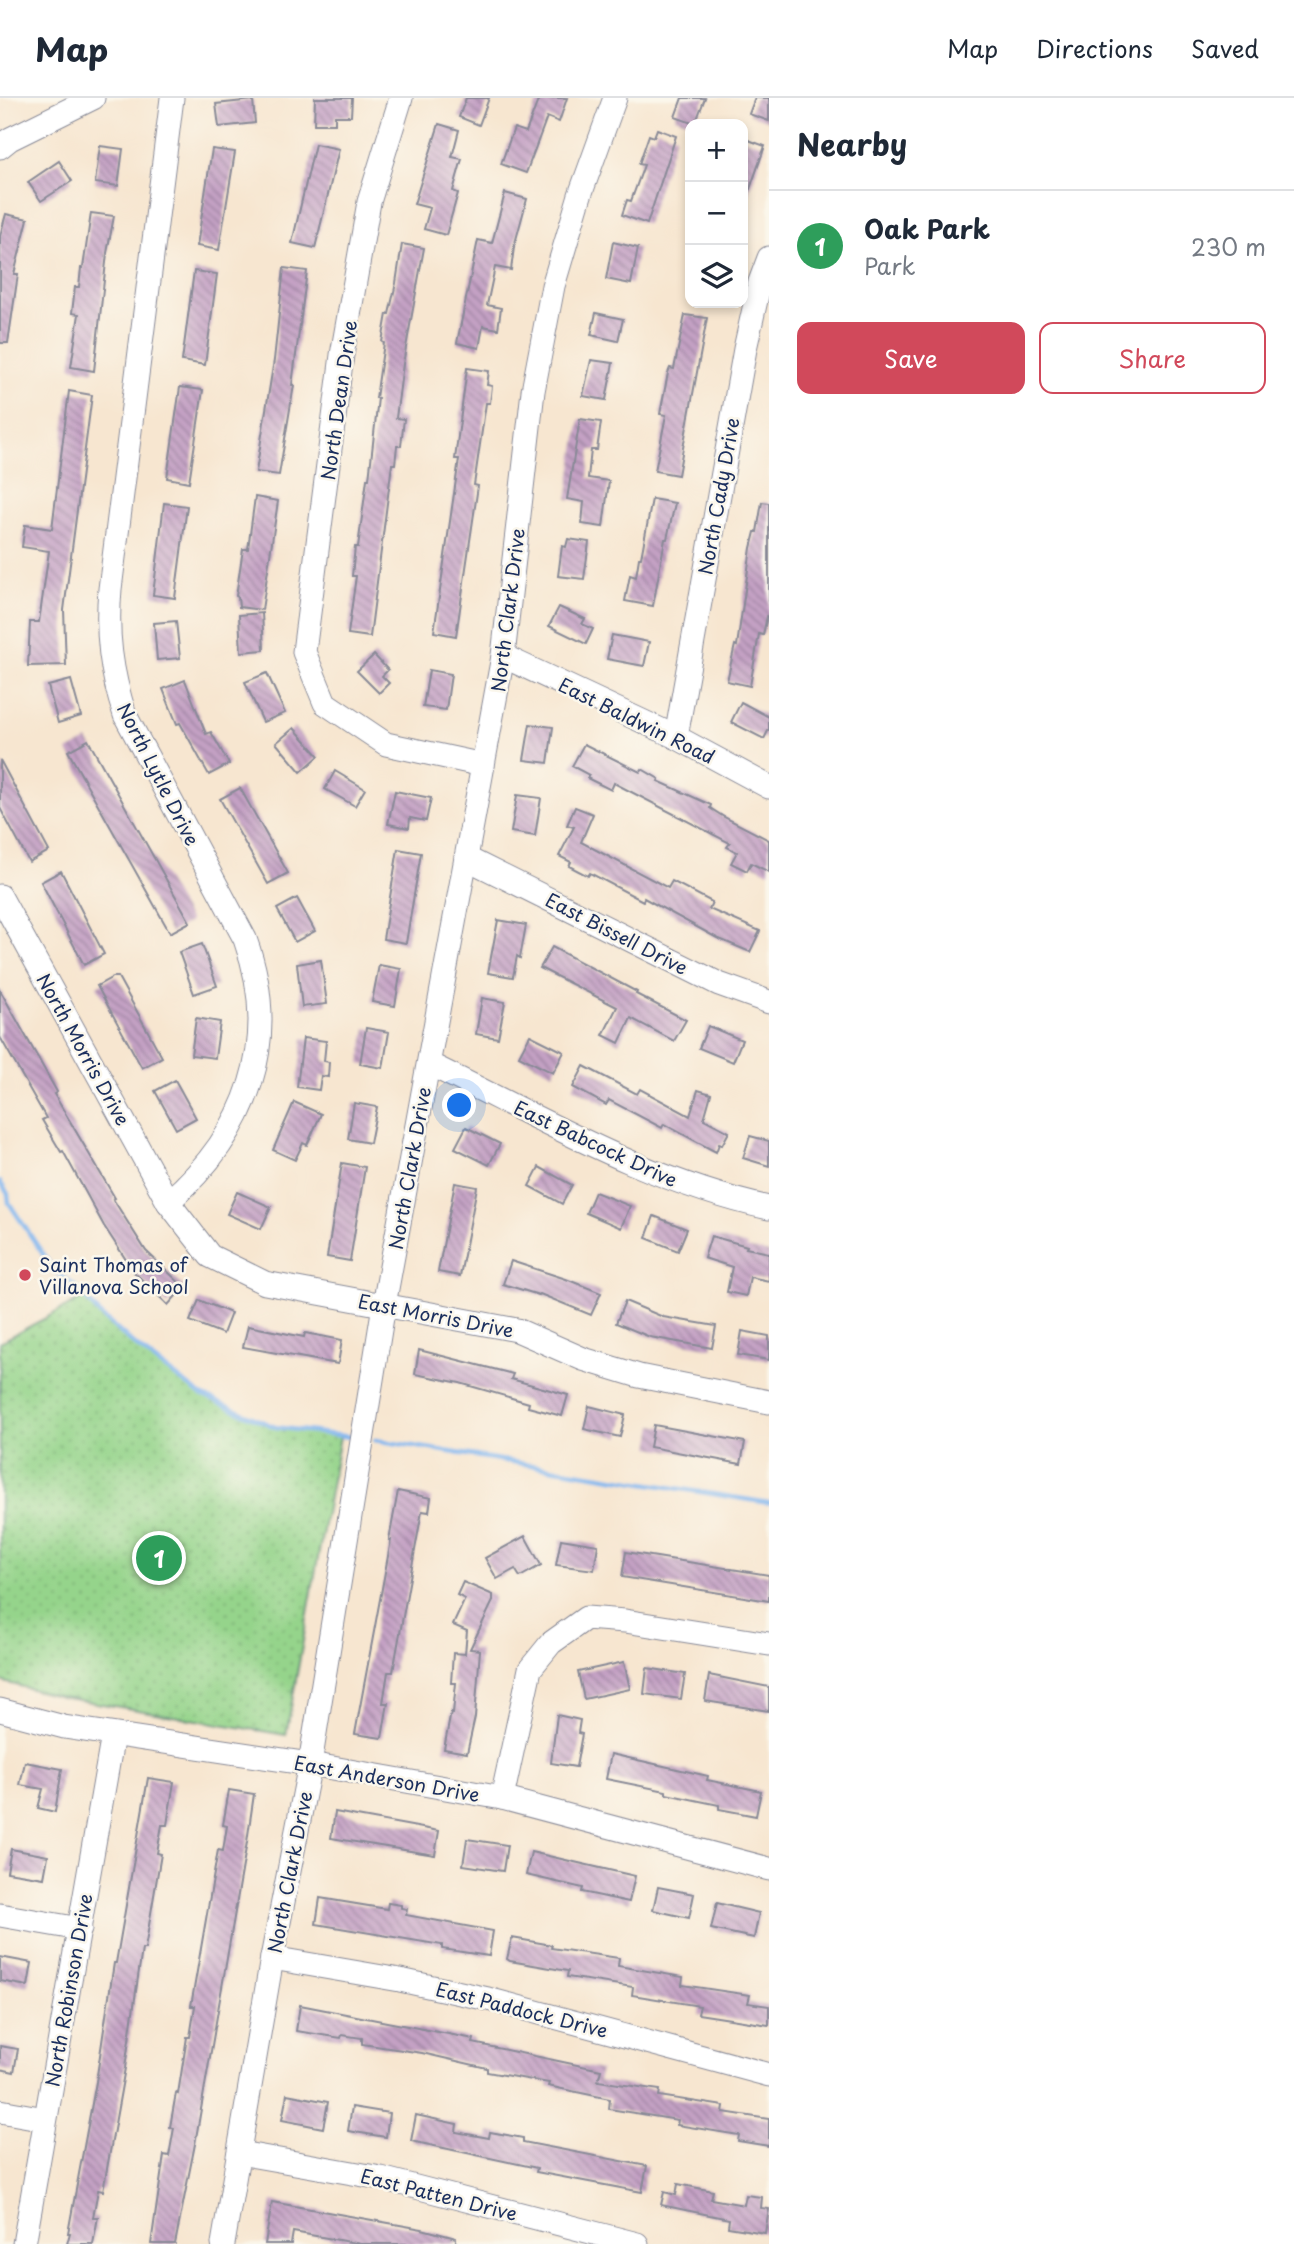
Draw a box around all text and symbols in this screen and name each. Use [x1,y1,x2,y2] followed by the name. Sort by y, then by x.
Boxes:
[35,23,108,73] text: Map
[947,30,998,66] text: Map
[1036,30,1153,66] text: Directions
[1191,30,1259,66] text: Saved
[685,119,748,308] map controls
[685,119,748,182] button: +
[797,121,907,166] text: Nearby
[685,182,748,245] button: −
[864,209,990,248] text: Oak Park
[815,229,826,264] text: 1
[1191,229,1266,264] text: 230 m
[685,245,748,308] button: layers
[864,248,915,283] text: Park
[313,318,363,482] street label: North Dean Drive
[797,322,1025,394] button: Save
[1039,322,1266,394] button: Share
[690,415,746,577] street label: North Cady Drive
[483,527,531,693] street label: North Clark Drive
[554,670,720,770] street label: East Baldwin Road
[111,698,207,850] street label: North Lytle Drive
[541,885,693,981] street label: East Bissell Drive
[31,968,137,1130] street label: North Morris Drive
[381,1085,437,1251] street label: North Clark Drive
[442,1088,476,1122] your location
[510,1093,682,1193] street label: East Babcock Drive
[39,1250,189,1300] place label: Saint Thomas of Villanova School
[17,1267,33,1283] marker: Saint Thomas of Villanova School
[356,1286,516,1344] street label: East Morris Drive
[136,1532,182,1584] pin: 1
[292,1748,482,1808] street label: East Anderson Drive
[260,1789,318,1955] street label: North Clark Drive
[37,1891,99,2089] street label: North Robinson Drive
[433,1974,611,2044] street label: East Paddock Drive
[358,2161,520,2227] street label: East Patten Drive

